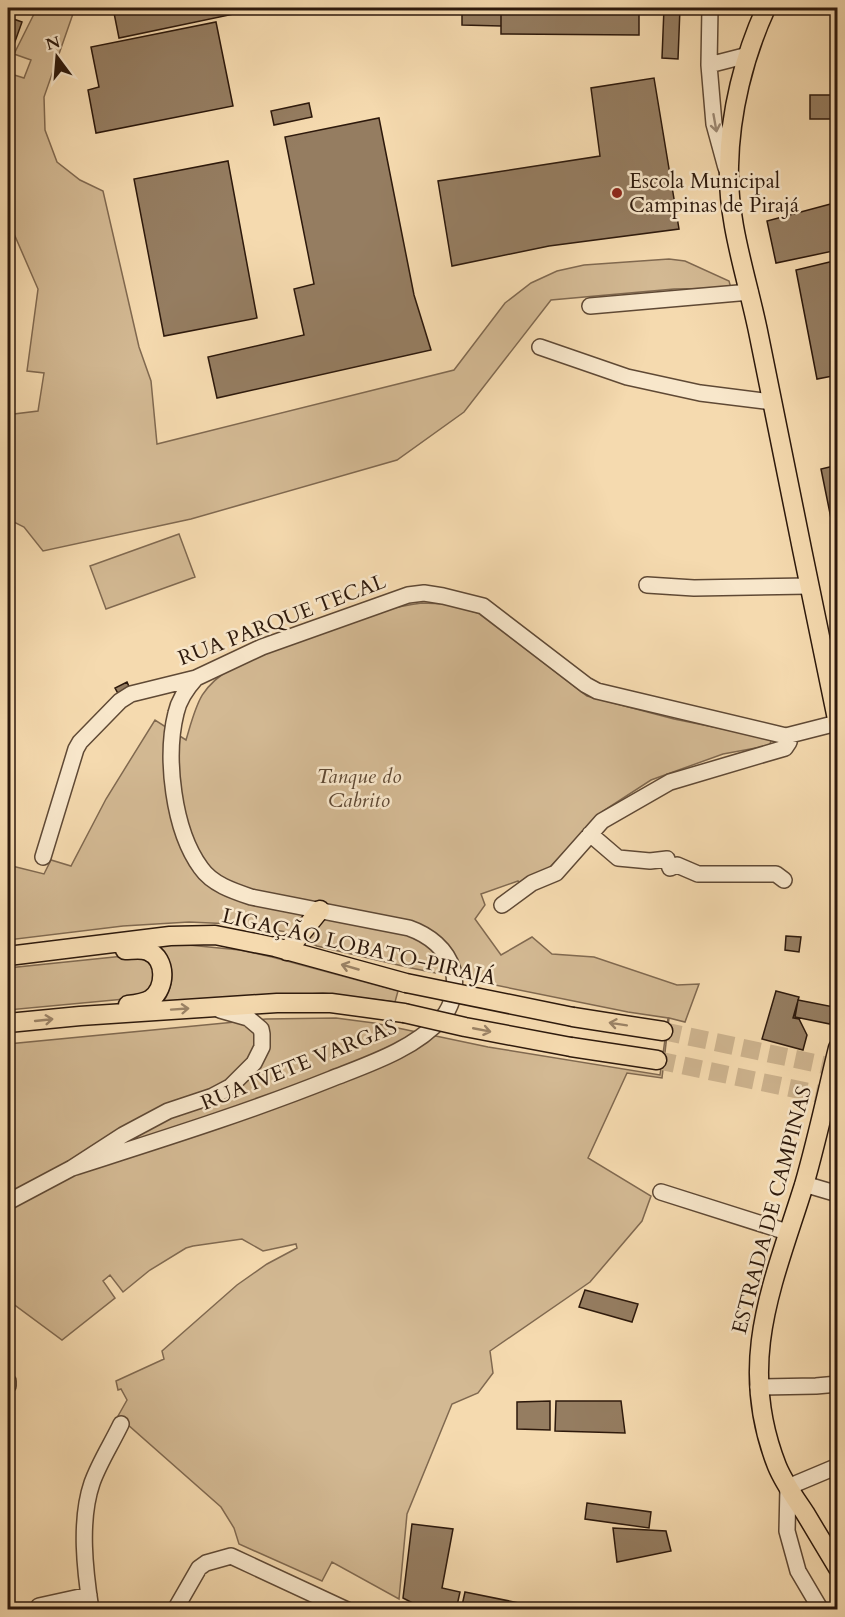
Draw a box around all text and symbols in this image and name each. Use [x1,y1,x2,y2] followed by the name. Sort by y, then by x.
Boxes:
[27,27,87,87] north arrow
[43,31,63,56] text: N
[709,113,720,132] one-way arrow
[629,167,799,220] place label: Escola Municipal Campinas de Pirajá
[610,186,624,200] marker: Escola Municipal Campinas de Pirajá
[174,567,390,673] street label: RUA PARQUE TECAL
[316,762,402,815] park label: Tanque do Cabrito
[219,900,499,993] street label: LIGAÇÃO LOBATO-PIRAJÁ
[341,961,360,972] one-way arrow
[169,1003,189,1014] one-way arrow
[197,1012,401,1118] street label: RUA IVETE VARGAS
[33,1014,53,1025] one-way arrow
[609,1019,628,1030] one-way arrow
[471,1025,491,1036] one-way arrow
[725,1083,819,1337] street label: ESTRADA DE CAMPINAS

